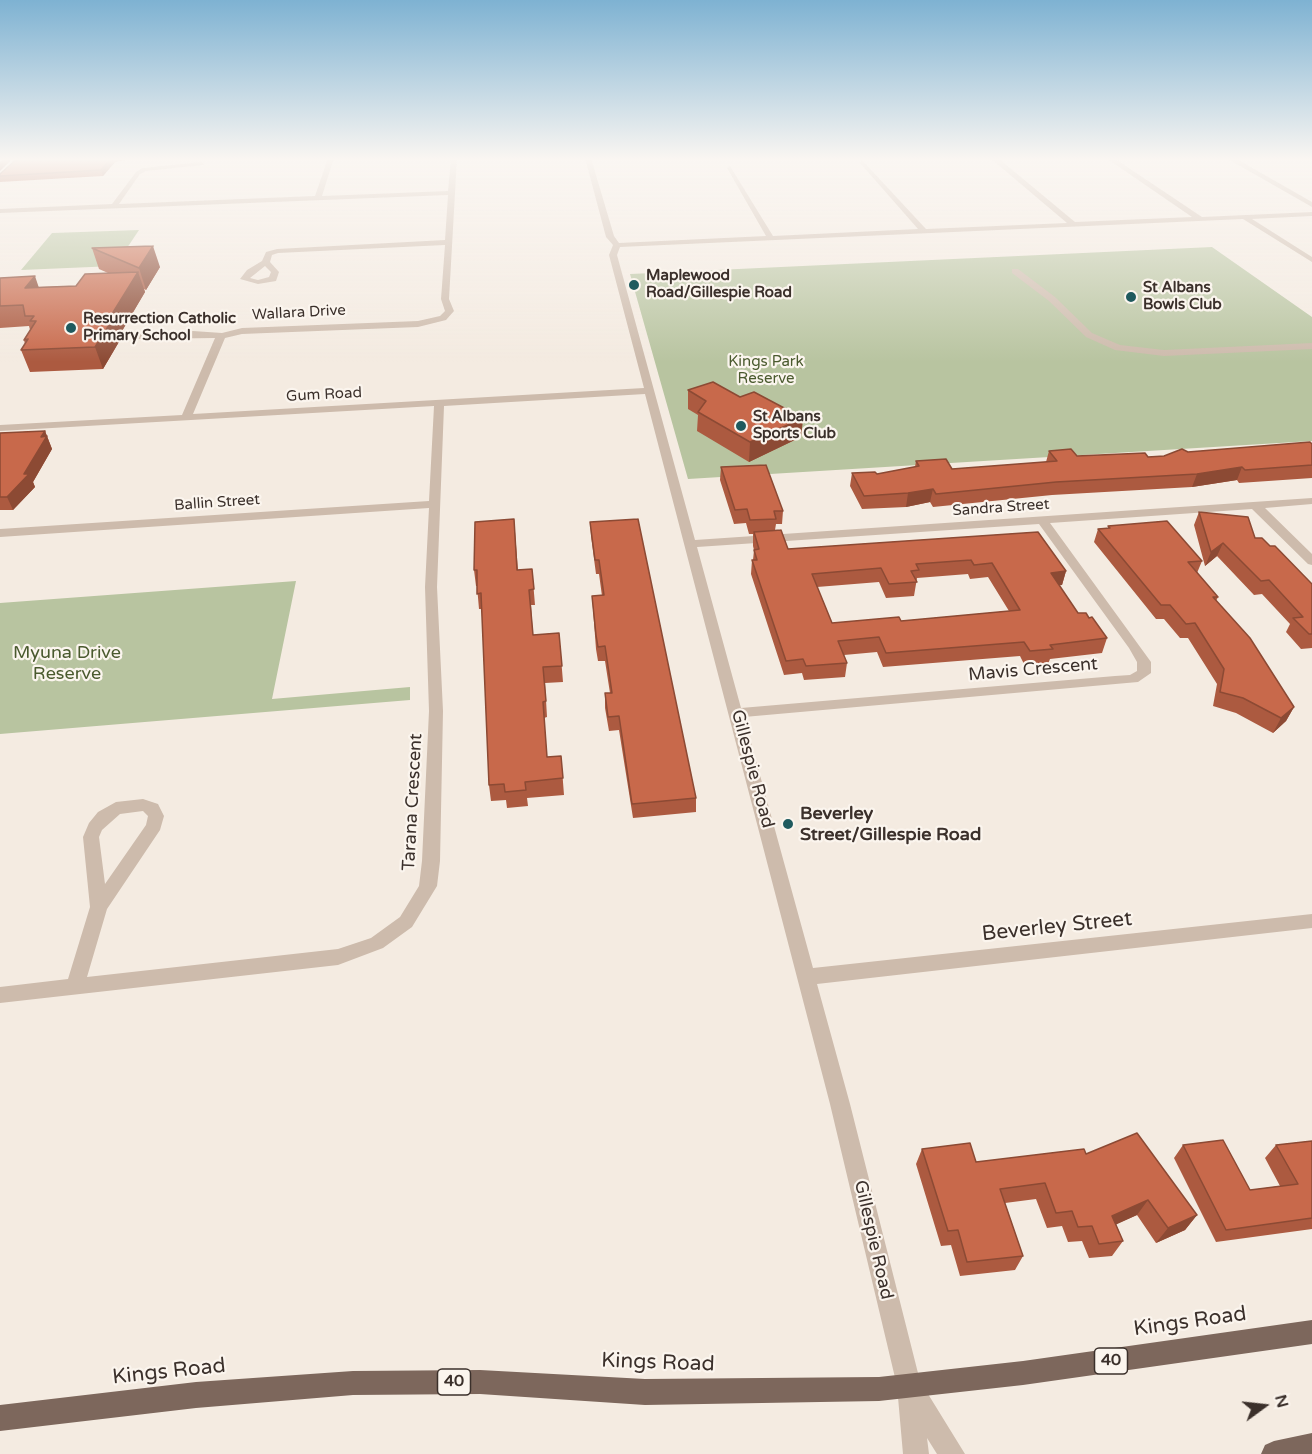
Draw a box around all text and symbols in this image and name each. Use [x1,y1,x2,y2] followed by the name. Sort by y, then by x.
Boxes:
[646,267,792,302] place label: Maplewood Road/Gillespie Road
[627,278,641,292] marker: Maplewood Road/Gillespie Road
[1143,279,1222,314] place label: St Albans Bowls Club
[1124,290,1138,304] marker: St Albans Bowls Club
[252,302,346,324] street label: Wallara Drive
[83,310,236,345] place label: Resurrection Catholic Primary School
[64,321,78,335] marker: Resurrection Catholic Primary School
[728,353,804,388] park label: Kings Park Reserve
[286,384,362,406] street label: Gum Road
[753,408,836,443] place label: St Albans Sports Club
[734,419,748,433] marker: St Albans Sports Club
[174,491,260,515] street label: Ballin Street
[952,496,1050,520] street label: Sandra Street
[13,642,121,684] park label: Myuna Drive Reserve
[967,654,1099,686] street label: Mavis Crescent
[726,707,778,831] street label: Gillespie Road
[399,733,427,871] street label: Tarana Crescent
[800,803,981,846] place label: Beverley Street/Gillespie Road
[781,817,795,831] marker: Beverley Street/Gillespie Road
[981,907,1133,947] street label: Beverley Street
[849,1178,897,1302] street label: Gillespie Road
[1132,1302,1248,1342] street label: Kings Road
[601,1348,715,1378] street label: Kings Road
[1094,1348,1128,1374] road number: 40
[111,1354,227,1390] street label: Kings Road
[438,1369,470,1395] road number: 40
[1234,1376,1294,1436] north arrow
[1270,1393,1293,1410] text: N

